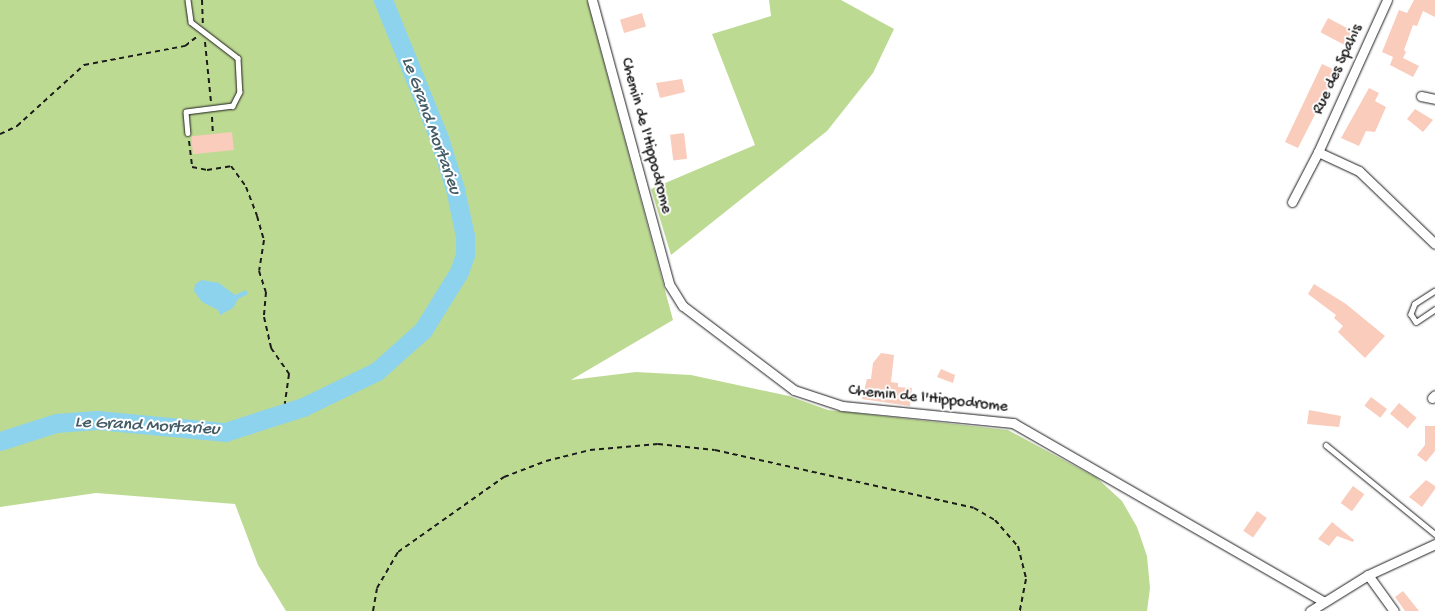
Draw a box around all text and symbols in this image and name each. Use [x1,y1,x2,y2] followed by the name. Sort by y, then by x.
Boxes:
[1310,22,1368,118] street label: Rue des Spahis
[395,54,465,198] water label: Le Grand Mortarieu
[615,56,675,216] street label: Chemin de l'Hippodrome
[847,382,1009,418] street label: Chemin de l'Hippodrome
[74,412,220,442] water label: Le Grand Mortarieu

